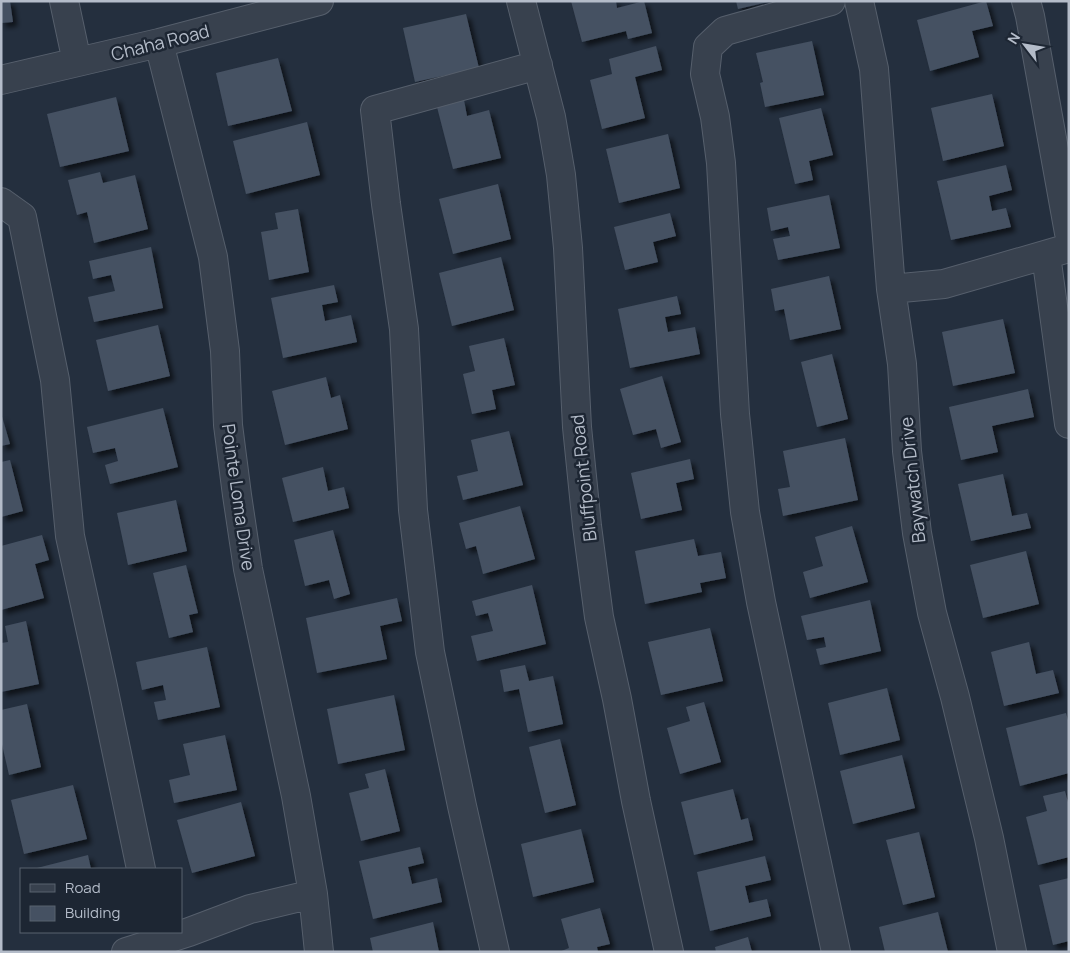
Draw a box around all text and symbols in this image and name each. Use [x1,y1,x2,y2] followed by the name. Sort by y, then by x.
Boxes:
[108,18,212,66] street label: Chaha Road
[1000,20,1050,70] north arrow
[1003,29,1024,47] text: N
[564,413,602,543] street label: Bluffpoint Road
[893,416,931,544] street label: Baywatch Drive
[217,422,261,572] street label: Pointe Loma Drive
[20,868,182,933] legend
[65,877,101,898] text: Road
[65,902,120,923] text: Building

